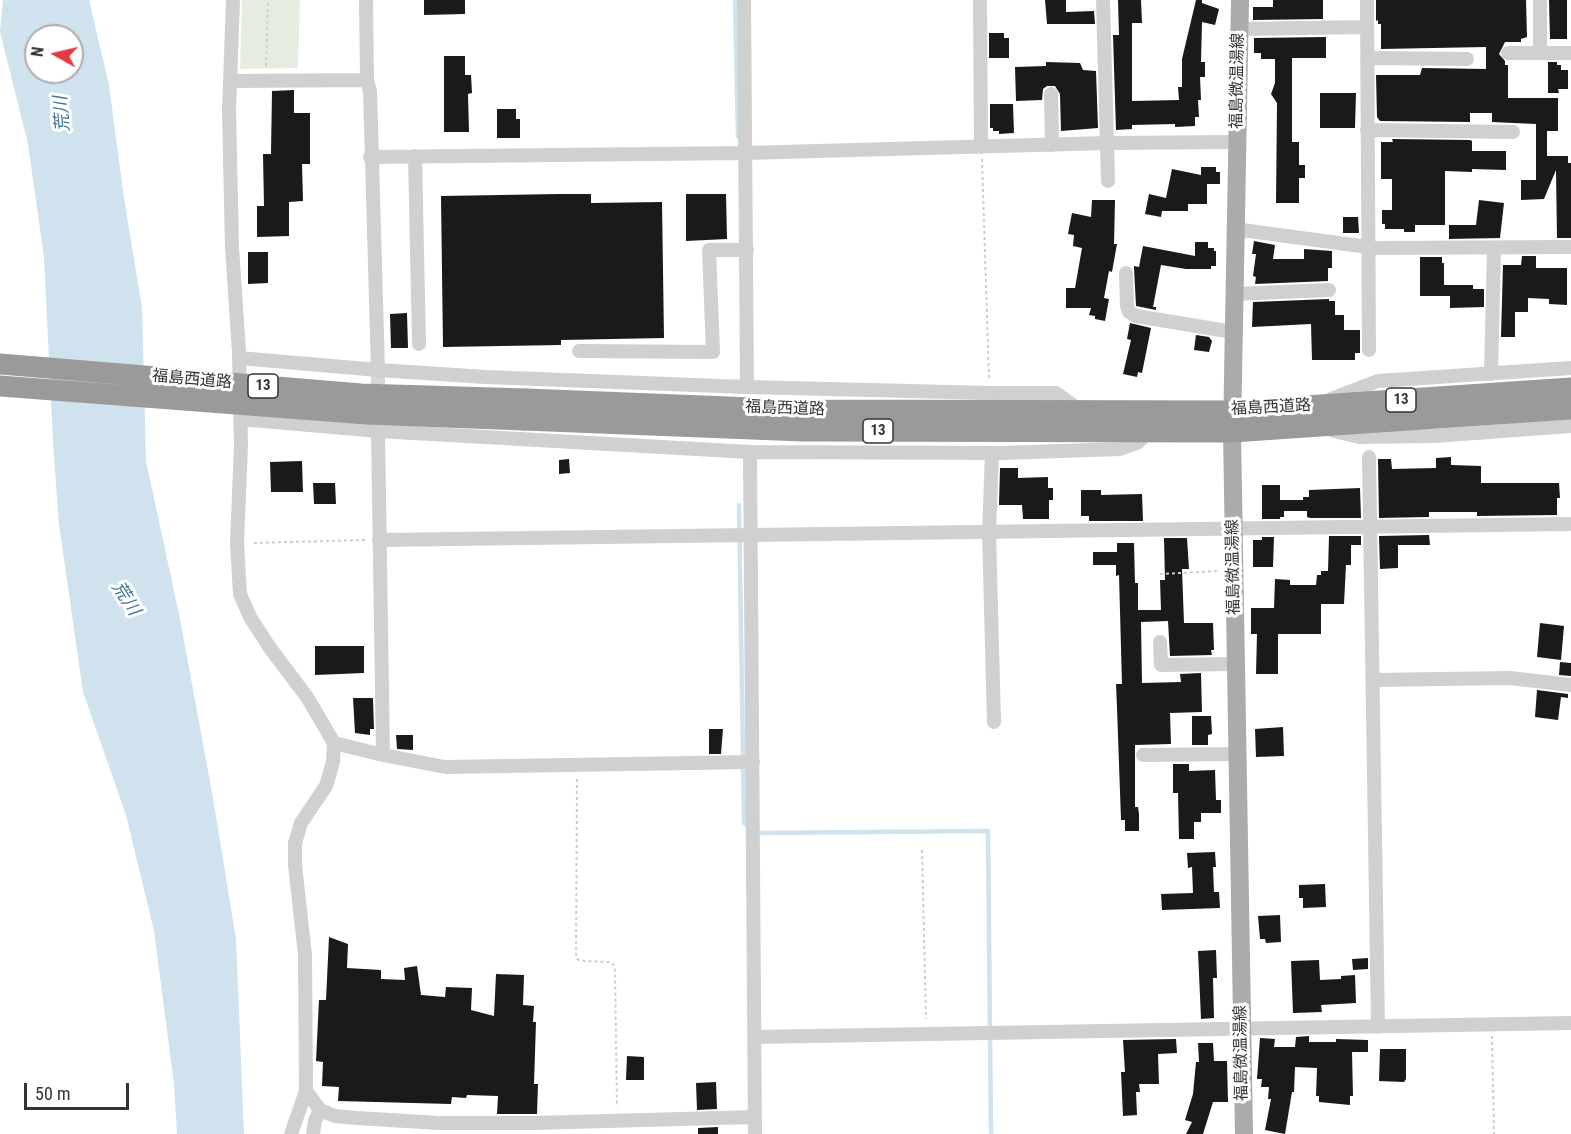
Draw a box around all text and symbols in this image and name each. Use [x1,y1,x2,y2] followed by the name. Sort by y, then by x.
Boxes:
[24,24,84,84] north arrow
[1228,33,1248,129] street label: 福島微温湯線
[28,46,48,58] text: N
[51,95,75,133] water label: 荒川
[151,367,233,393] street label: 福島西道路
[248,374,278,398] road number: 13
[1386,388,1416,412] road number: 13
[1231,396,1311,420] street label: 福島西道路
[745,398,825,420] street label: 福島西道路
[863,419,893,443] road number: 13
[1224,519,1244,615] street label: 福島微温湯線
[106,578,144,620] water label: 荒川
[1232,1005,1252,1101] street label: 福島微温湯線
[27,1071,132,1109] scale bar
[35,1083,70,1104] text: 50 m

